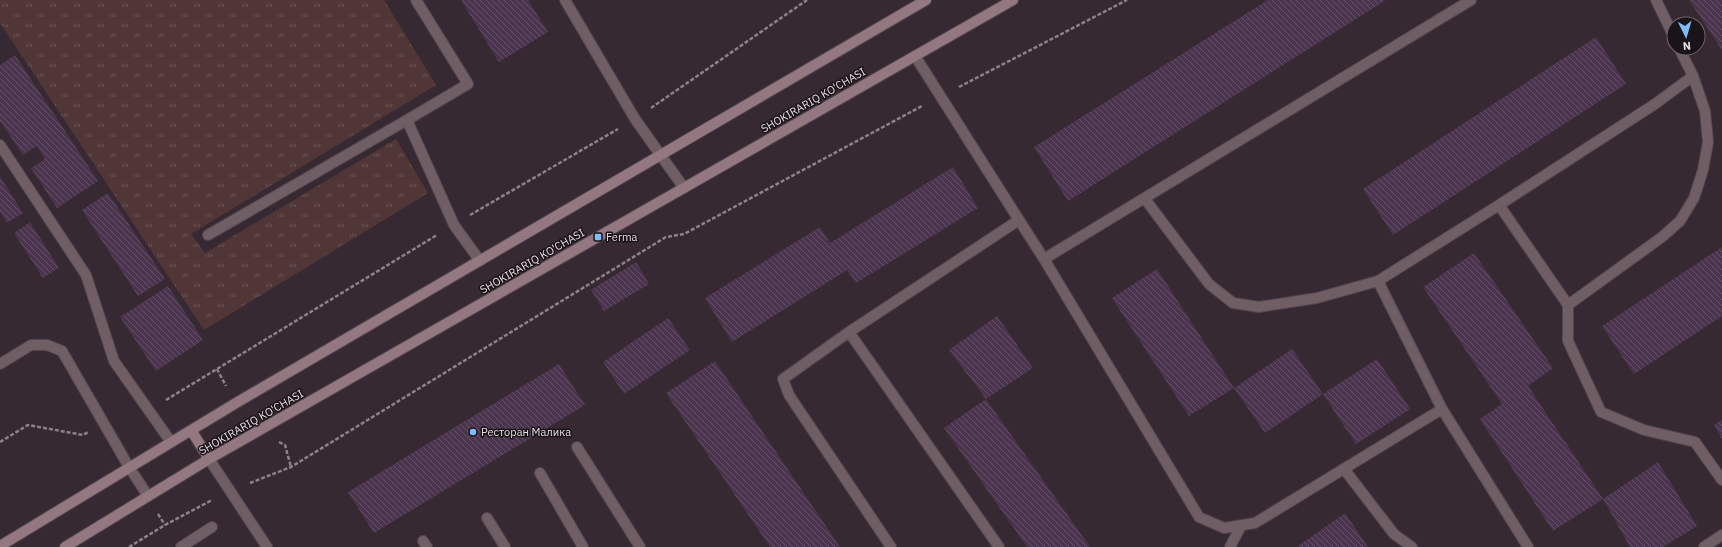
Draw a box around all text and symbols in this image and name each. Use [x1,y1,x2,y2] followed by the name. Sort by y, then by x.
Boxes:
[1666,16,1706,56] north arrow
[1682,39,1691,53] text: N
[758,64,868,136] street label: SHOKIRARIQ KO'CHASI
[477,225,587,297] street label: SHOKIRARIQ KO'CHASI
[606,230,638,244] place label: Ferma
[593,232,603,242] marker: Ferma
[196,386,306,458] street label: SHOKIRARIQ KO'CHASI
[481,425,571,439] place label: Ресторан Малика
[468,427,478,437] marker: Ресторан Малика

